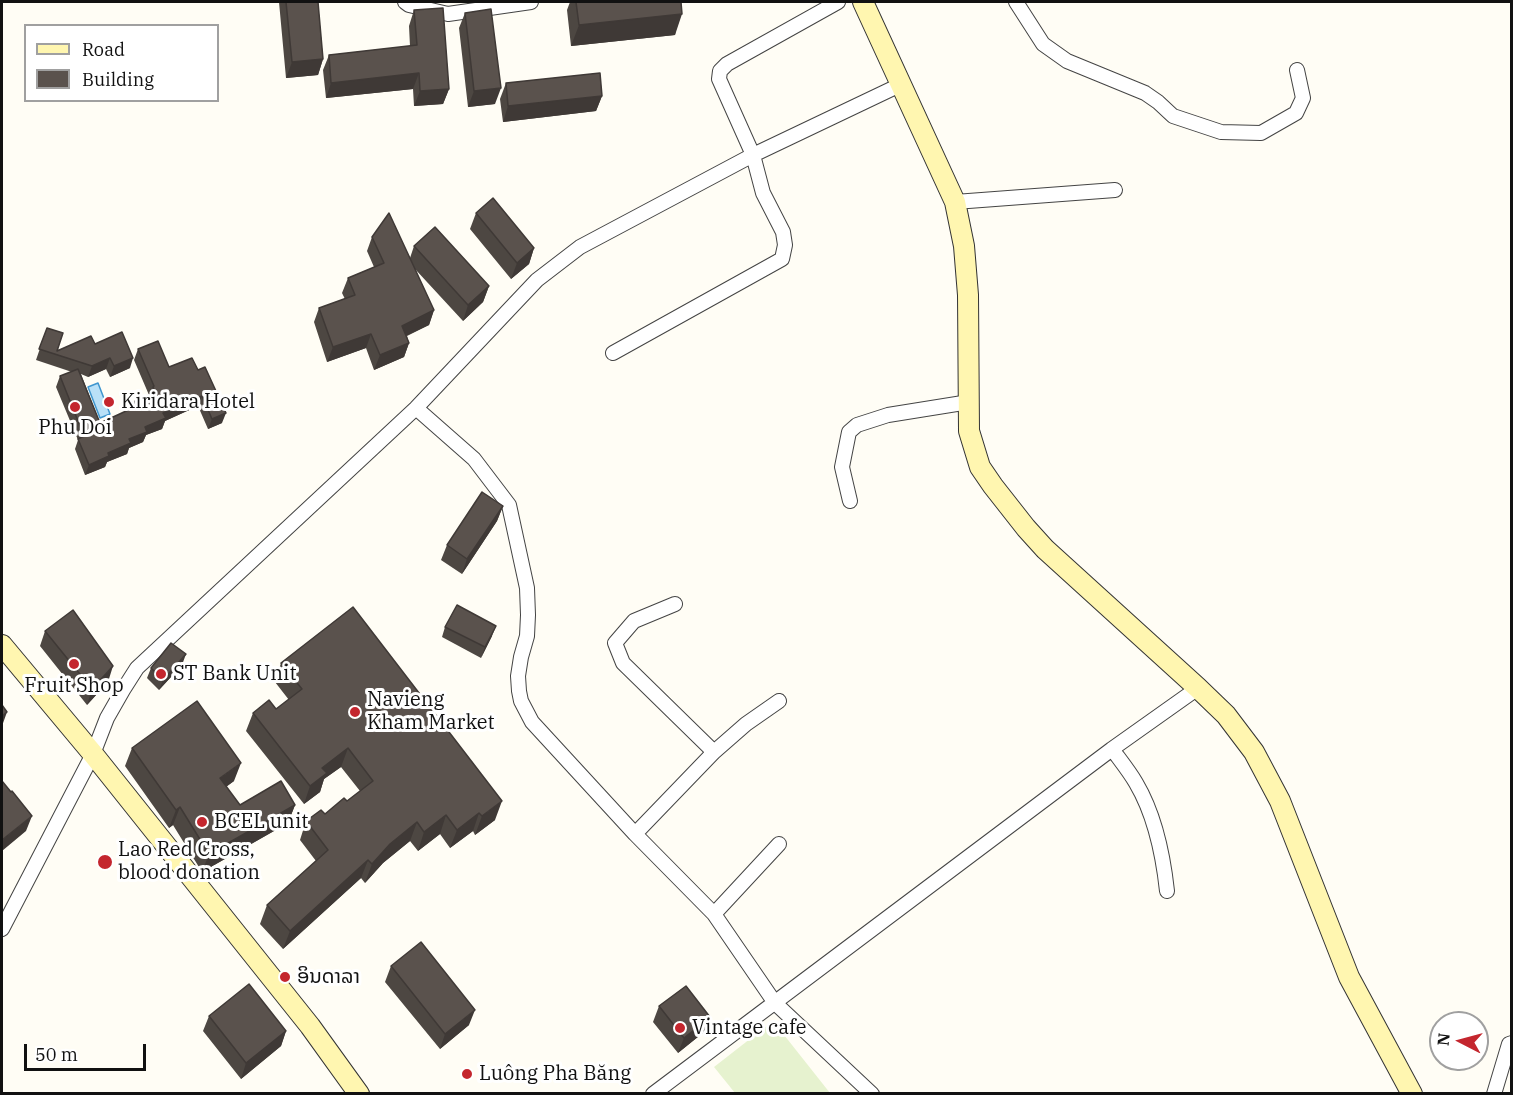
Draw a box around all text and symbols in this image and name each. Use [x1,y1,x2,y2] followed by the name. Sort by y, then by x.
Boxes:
[24,24,219,102] legend
[82,38,125,61] text: Road
[82,68,154,91] text: Building
[121,390,255,414] place label: Kiridara Hotel
[102,395,116,409] marker: Kiridara Hotel
[68,400,82,414] marker: Phu Doi
[38,416,112,440] place label: Phu Doi
[67,657,81,671] marker: Fruit Shop
[173,662,296,686] place label: ST Bank Unit
[154,667,168,681] marker: ST Bank Unit
[24,674,124,698] place label: Fruit Shop
[367,688,495,735] place label: Navieng Kham Market
[348,705,362,719] marker: Navieng Kham Market
[214,810,308,834] place label: BCEL unit
[195,815,209,829] marker: BCEL unit
[118,838,260,885] place label: Lao Red Cross, blood donation
[96,853,114,871] marker: Lao Red Cross, blood donation
[297,965,360,989] place label: ອິນດາລາ
[278,970,292,984] marker: ອິນດາລາ
[1429,1011,1489,1071] north arrow
[692,1016,806,1040] place label: Vintage cafe
[673,1021,687,1035] marker: Vintage cafe
[27,1032,148,1070] scale bar
[1432,1032,1454,1047] text: N
[35,1043,78,1066] text: 50 m
[479,1062,631,1086] place label: Luông Pha Băng
[460,1067,474,1081] marker: Luông Pha Băng

